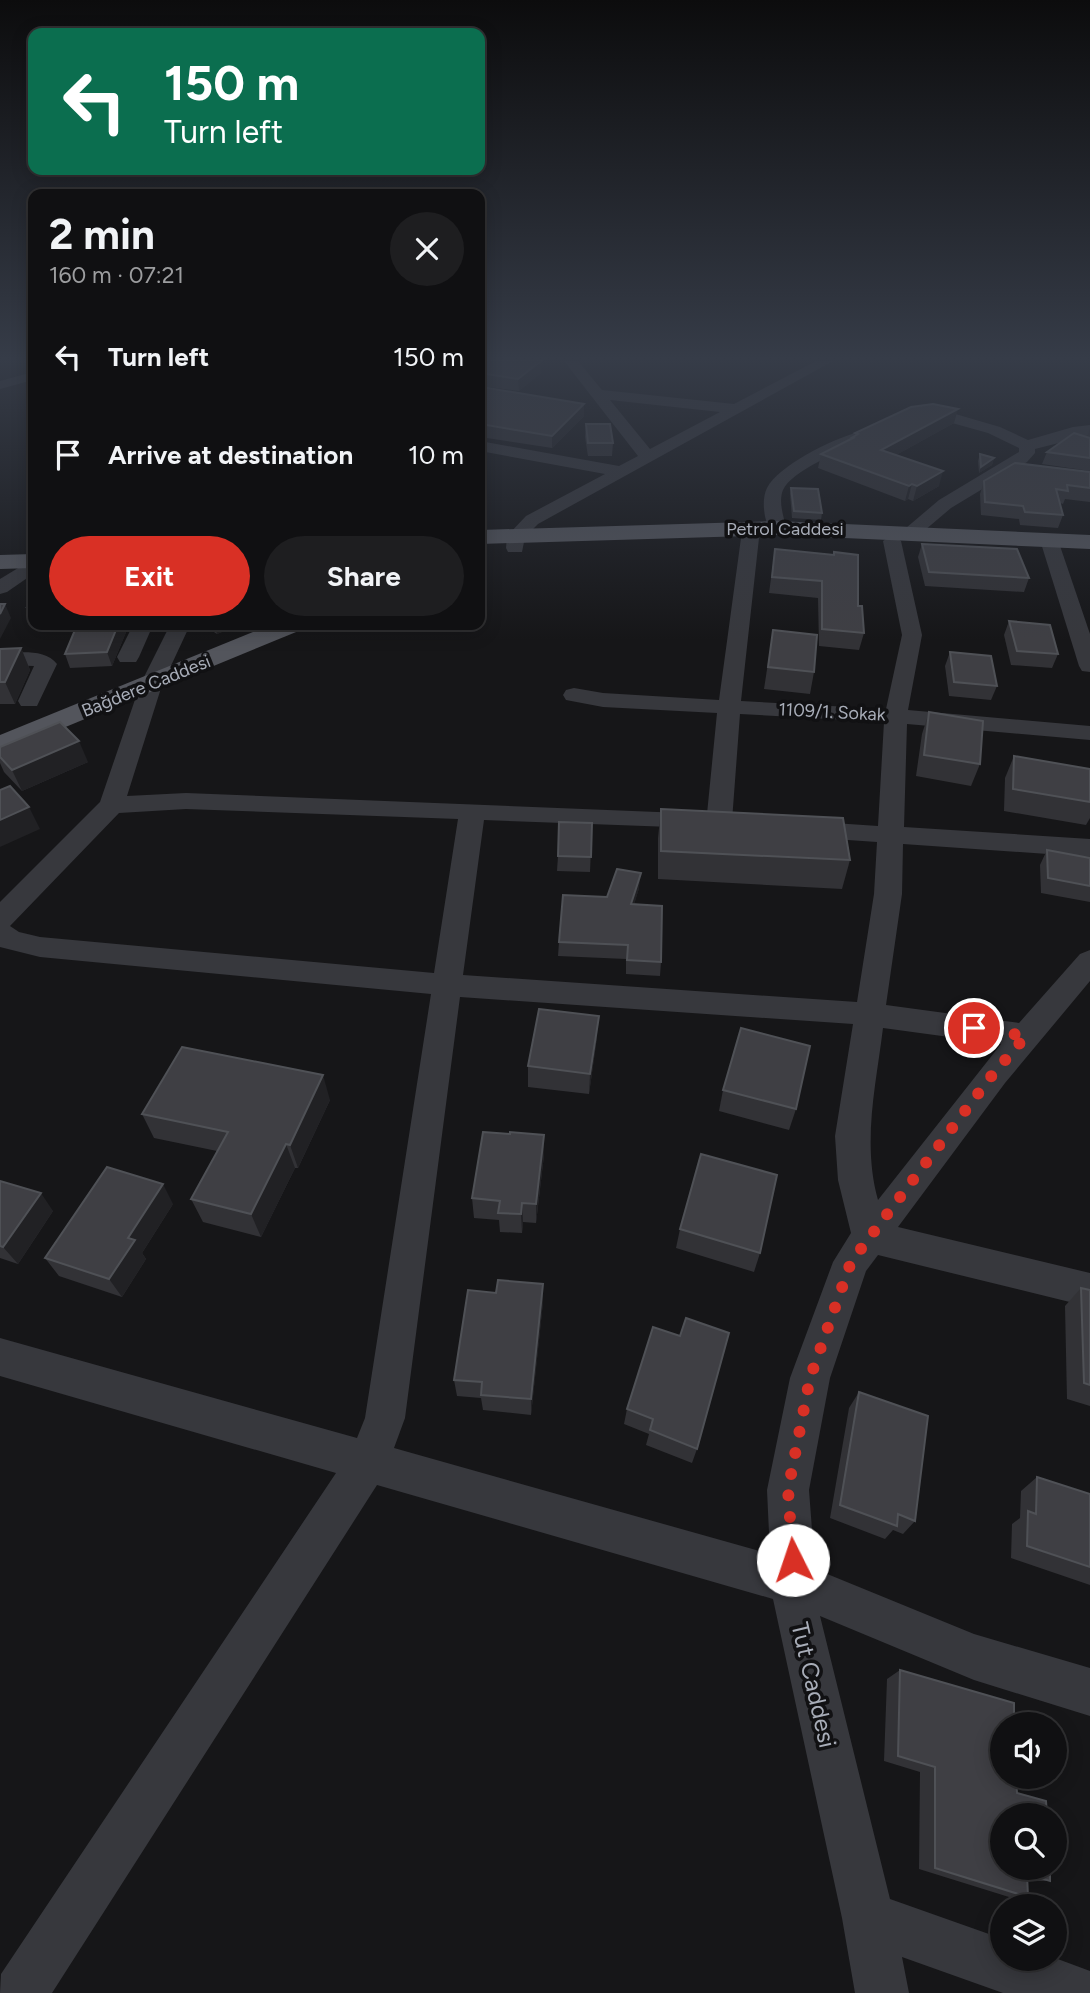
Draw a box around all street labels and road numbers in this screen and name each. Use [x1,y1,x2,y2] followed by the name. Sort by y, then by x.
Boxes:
[726,518,844,540] street label: Petrol Caddesi
[78,650,214,722] street label: Bağdere Caddesi
[778,698,886,726] street label: 1109/1. Sokak
[785,1619,843,1751] street label: Tut Caddesi

